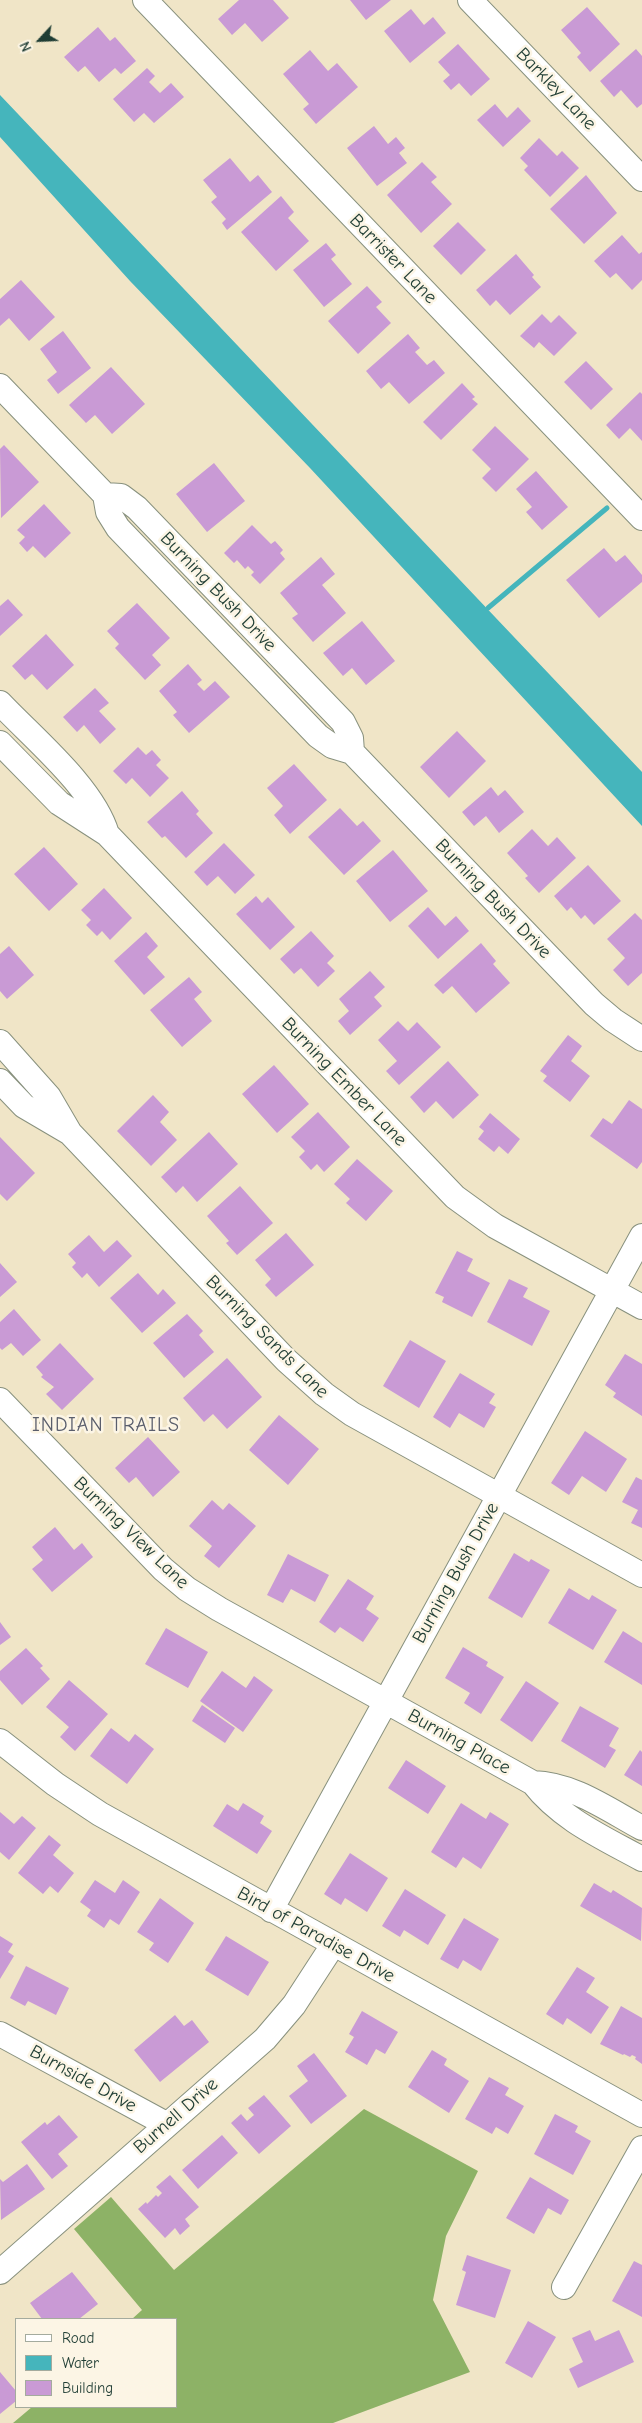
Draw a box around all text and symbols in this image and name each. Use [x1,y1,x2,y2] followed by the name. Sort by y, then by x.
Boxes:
[15,15,65,65] north arrow
[16,39,36,54] text: N
[511,43,601,135] street label: Barkley Lane
[344,209,442,309] street label: Barrister Lane
[155,527,281,657] street label: Burning Bush Drive
[430,834,556,964] street label: Burning Bush Drive
[277,1013,411,1151] street label: Burning Ember Lane
[201,1271,333,1403] street label: Burning Sands Lane
[30,1413,182,1437] district label: INDIAN TRAILS
[69,1472,193,1594] street label: Burning View Lane
[408,1499,504,1647] street label: Burning Bush Drive
[404,1704,514,1780] street label: Burning Place
[233,1882,399,1988] street label: Bird of Paradise Drive
[26,2040,140,2118] street label: Burnside Drive
[129,2073,223,2159] street label: Burnell Drive
[15,2318,178,2408] legend
[62,2329,94,2347] text: Road
[62,2354,99,2372] text: Water
[62,2379,113,2397] text: Building

